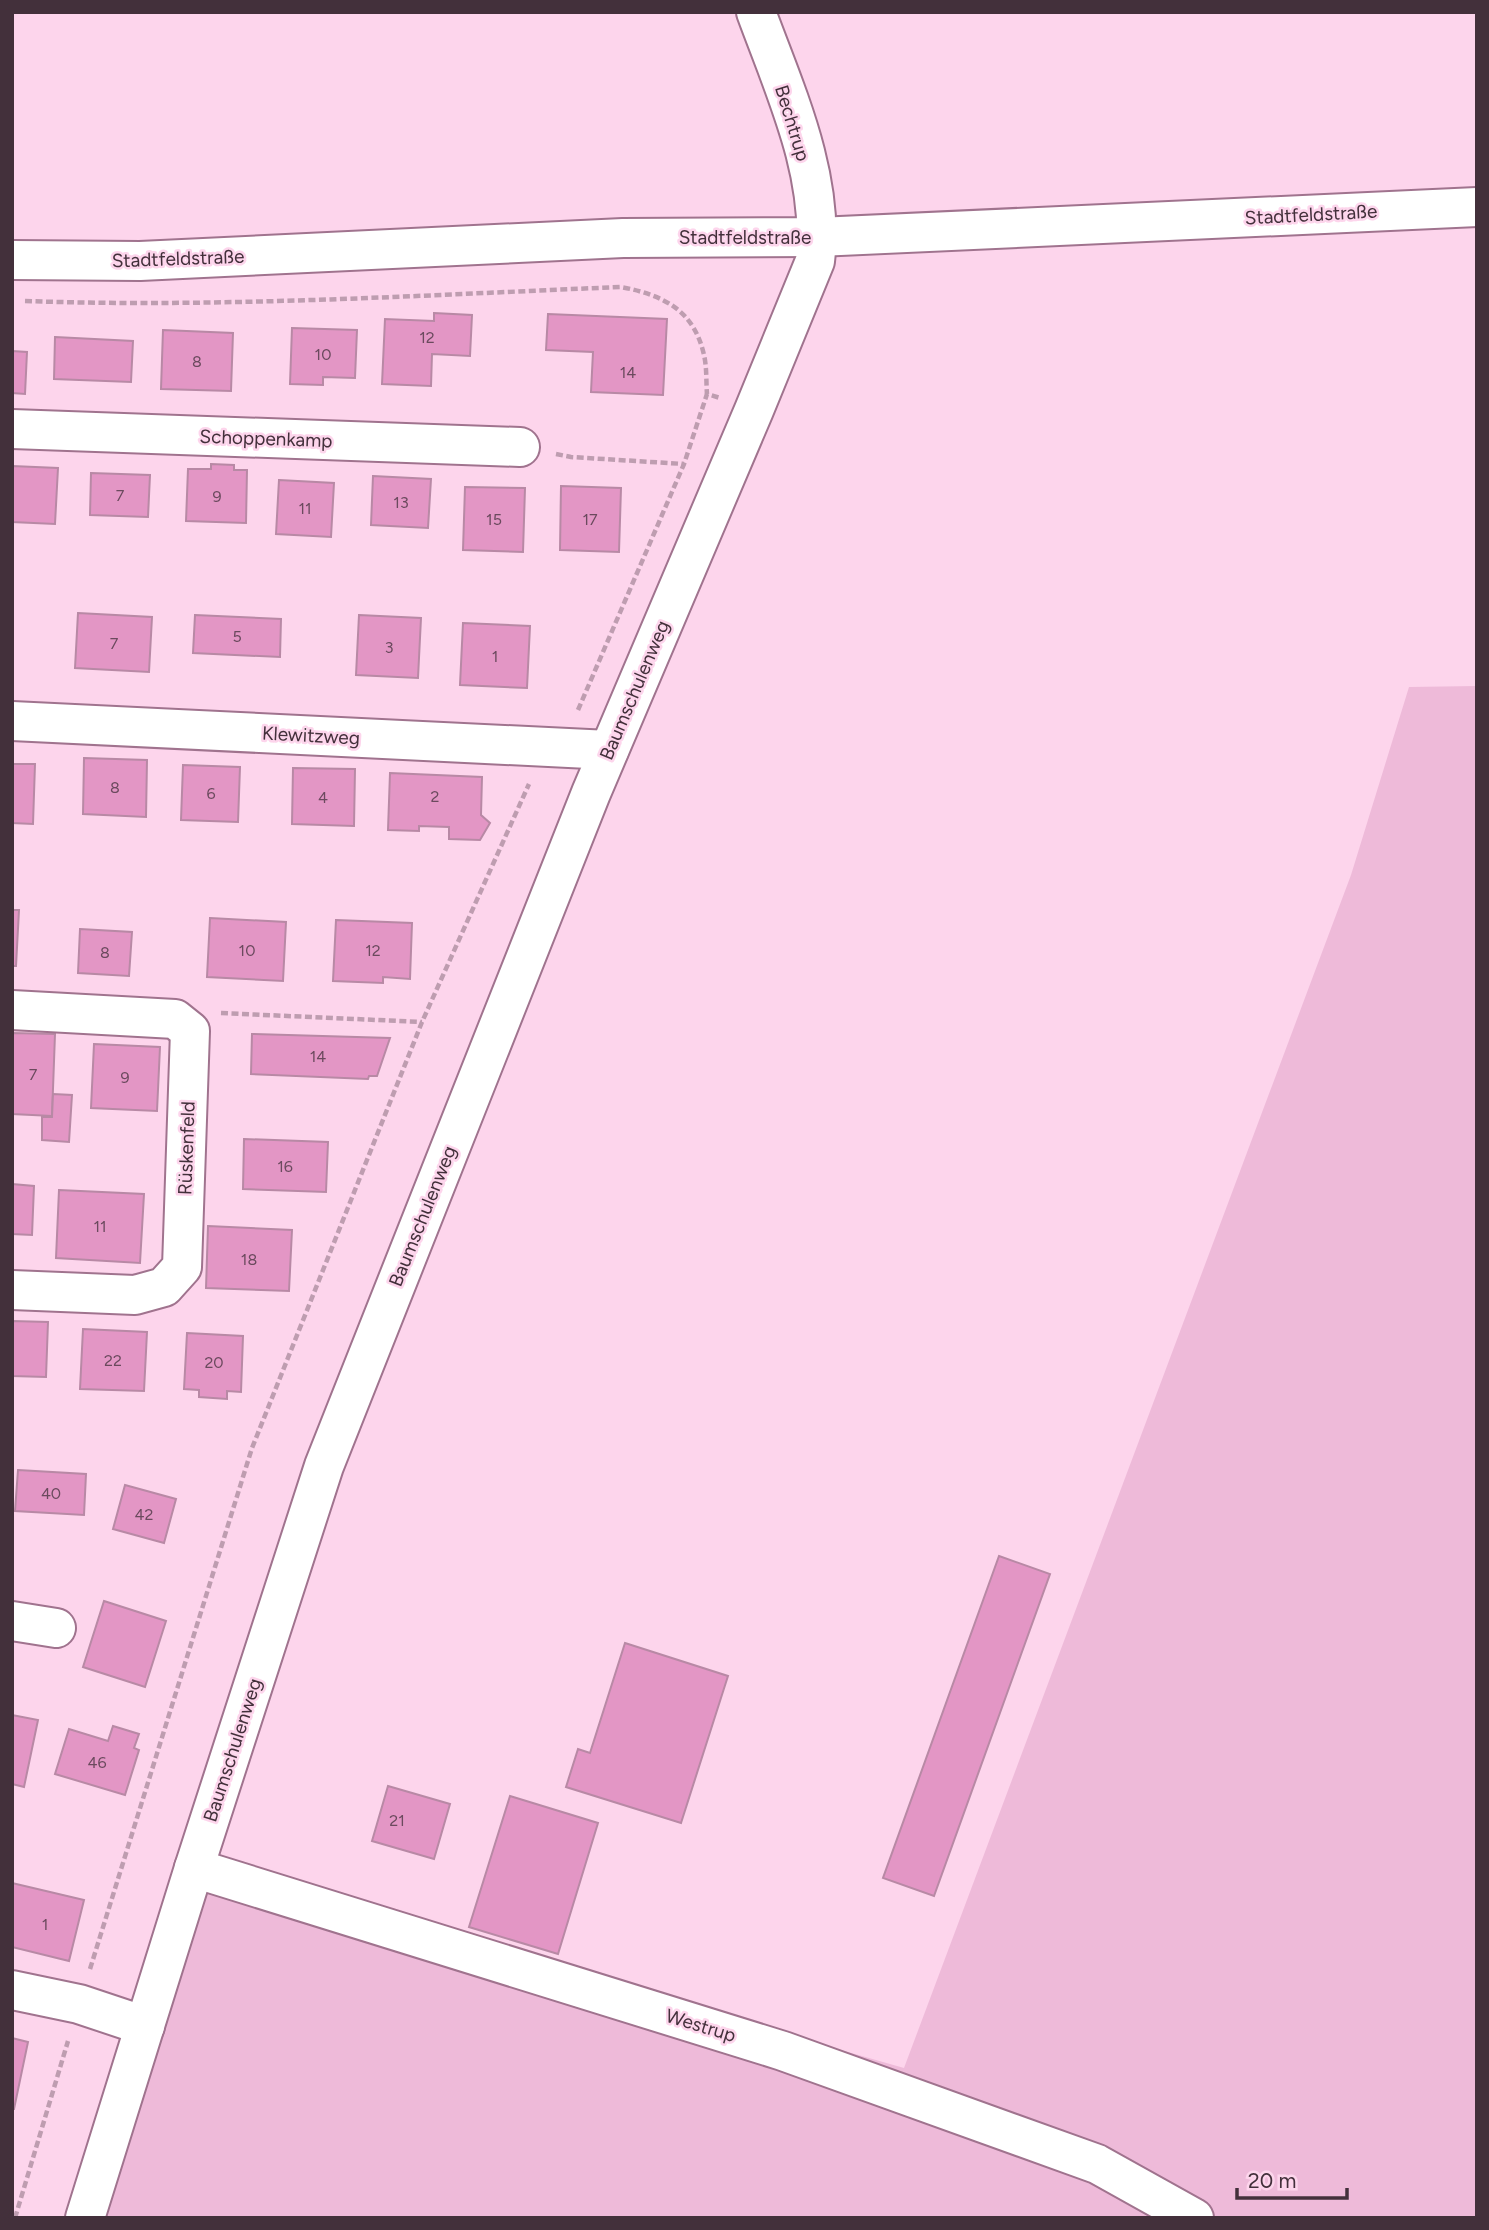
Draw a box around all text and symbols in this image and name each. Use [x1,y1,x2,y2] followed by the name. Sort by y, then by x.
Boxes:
[770,82,815,164] street label: Bechtrup
[1244,200,1378,229] street label: Stadtfeldstraße
[679,226,811,249] street label: Stadtfeldstraße
[111,245,245,272] street label: Stadtfeldstraße
[419,328,435,347] house number: 12
[315,345,331,364] house number: 10
[192,352,202,371] house number: 8
[620,363,636,382] house number: 14
[199,425,333,452] street label: Schoppenkamp
[116,486,125,505] house number: 7
[212,487,222,506] house number: 9
[393,493,409,512] house number: 13
[298,499,312,518] house number: 11
[486,510,502,529] house number: 15
[582,510,598,529] house number: 17
[595,617,674,764] street label: Baumschulenweg
[232,627,242,646] house number: 5
[110,634,119,653] house number: 7
[385,638,393,657] house number: 3
[492,647,498,666] house number: 1
[261,721,360,750] street label: Klewitzweg
[110,778,120,797] house number: 8
[206,784,216,803] house number: 6
[431,787,439,806] house number: 2
[318,788,328,807] house number: 4
[239,941,255,960] house number: 10
[365,941,381,960] house number: 12
[100,943,110,962] house number: 8
[310,1047,326,1066] house number: 14
[29,1065,38,1084] house number: 7
[120,1068,130,1087] house number: 9
[173,1101,200,1195] street label: Rüskenfeld
[384,1143,461,1290] street label: Baumschulenweg
[277,1157,293,1176] house number: 16
[93,1217,107,1236] house number: 11
[241,1250,257,1269] house number: 18
[104,1351,122,1370] house number: 22
[204,1353,224,1372] house number: 20
[41,1484,61,1503] house number: 40
[135,1505,153,1524] house number: 42
[198,1675,267,1825] street label: Baumschulenweg
[88,1753,107,1772] house number: 46
[389,1811,405,1830] house number: 21
[42,1915,48,1934] house number: 1
[663,2004,739,2047] street label: Westrup
[1237,2156,1347,2200] scale bar
[1248,2168,1296,2193] text: 20 m

